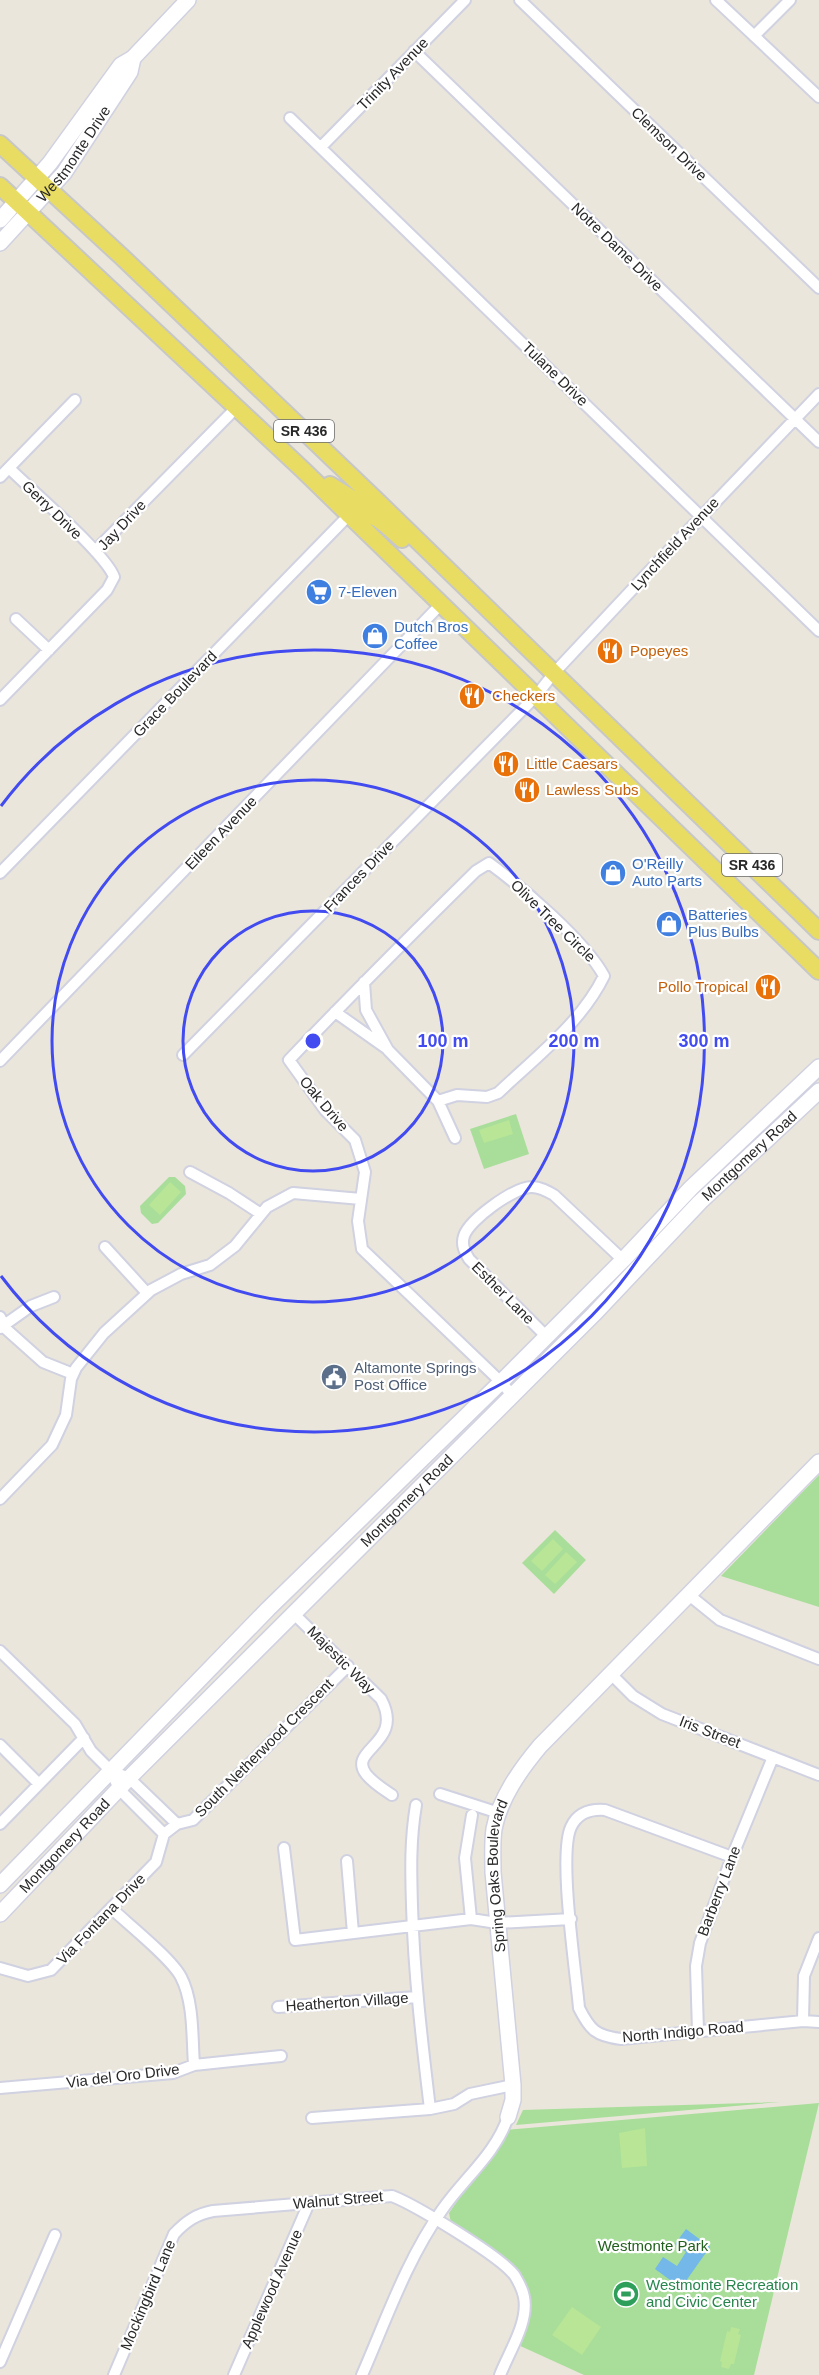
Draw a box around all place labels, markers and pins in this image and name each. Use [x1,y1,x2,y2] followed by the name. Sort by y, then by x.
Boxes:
[304,577,334,607] supermarket icon: 7-Eleven
[338,583,397,600] place label: 7-Eleven
[394,618,468,652] place label: Dutch Bros Coffee
[360,621,390,651] shop icon: Dutch Bros Coffee
[595,636,625,666] restaurant icon: Popeyes
[630,642,688,659] place label: Popeyes
[457,681,487,711] restaurant icon: Checkers
[492,687,555,704] place label: Checkers
[491,749,521,779] restaurant icon: Little Caesars
[526,755,618,772] place label: Little Caesars
[512,775,542,805] restaurant icon: Lawless Subs
[546,781,639,798] place label: Lawless Subs
[632,855,702,889] place label: O'Reilly Auto Parts
[598,858,628,888] shop icon: O'Reilly Auto Parts
[688,906,759,940] place label: Batteries Plus Bulbs
[654,909,684,939] shop icon: Batteries Plus Bulbs
[753,972,783,1002] restaurant icon: Pollo Tropical
[658,978,748,995] place label: Pollo Tropical
[303,1031,323,1051] centre of rings
[354,1359,477,1393] place label: Altamonte Springs Post Office
[319,1362,349,1392] public building icon: Altamonte Springs Post Office
[646,2276,798,2310] place label: Westmonte Recreation and Civic Center
[611,2279,641,2309] sports icon: Westmonte Recreation and Civic Center

